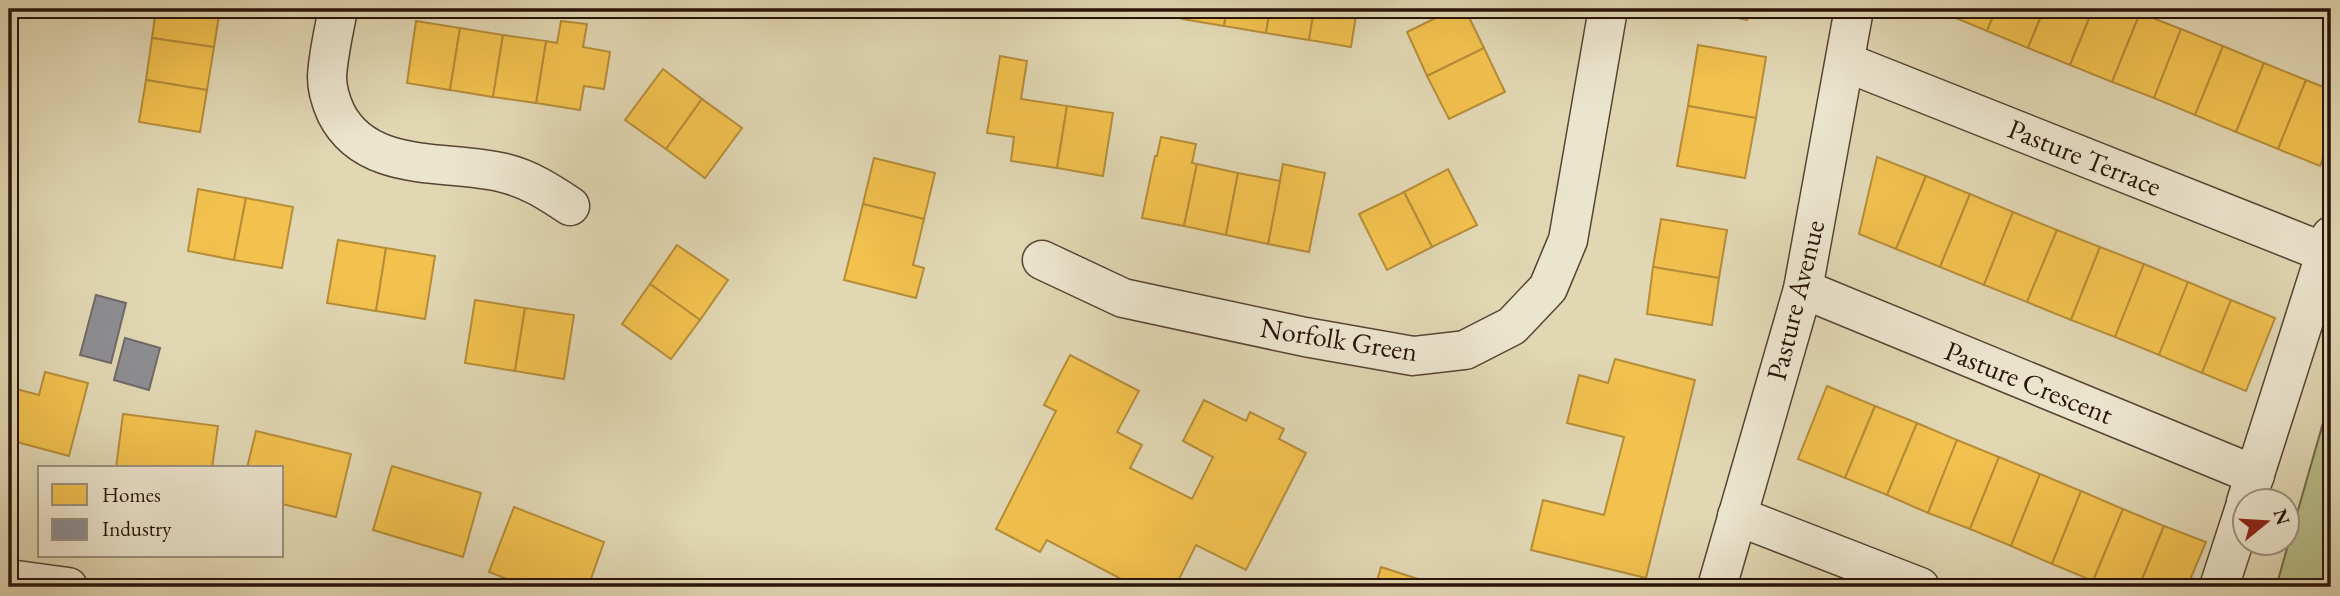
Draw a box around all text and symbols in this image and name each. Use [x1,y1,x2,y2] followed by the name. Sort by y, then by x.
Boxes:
[2003,110,2167,204] street label: Pasture Terrace
[1758,216,1832,384] street label: Pasture Avenue
[1258,309,1420,369] street label: Norfolk Green
[1940,332,2119,432] street label: Pasture Crescent
[38,466,284,558] legend
[102,481,161,508] text: Homes
[2232,488,2302,558] north arrow
[2267,506,2296,529] text: N
[102,515,172,542] text: Industry

